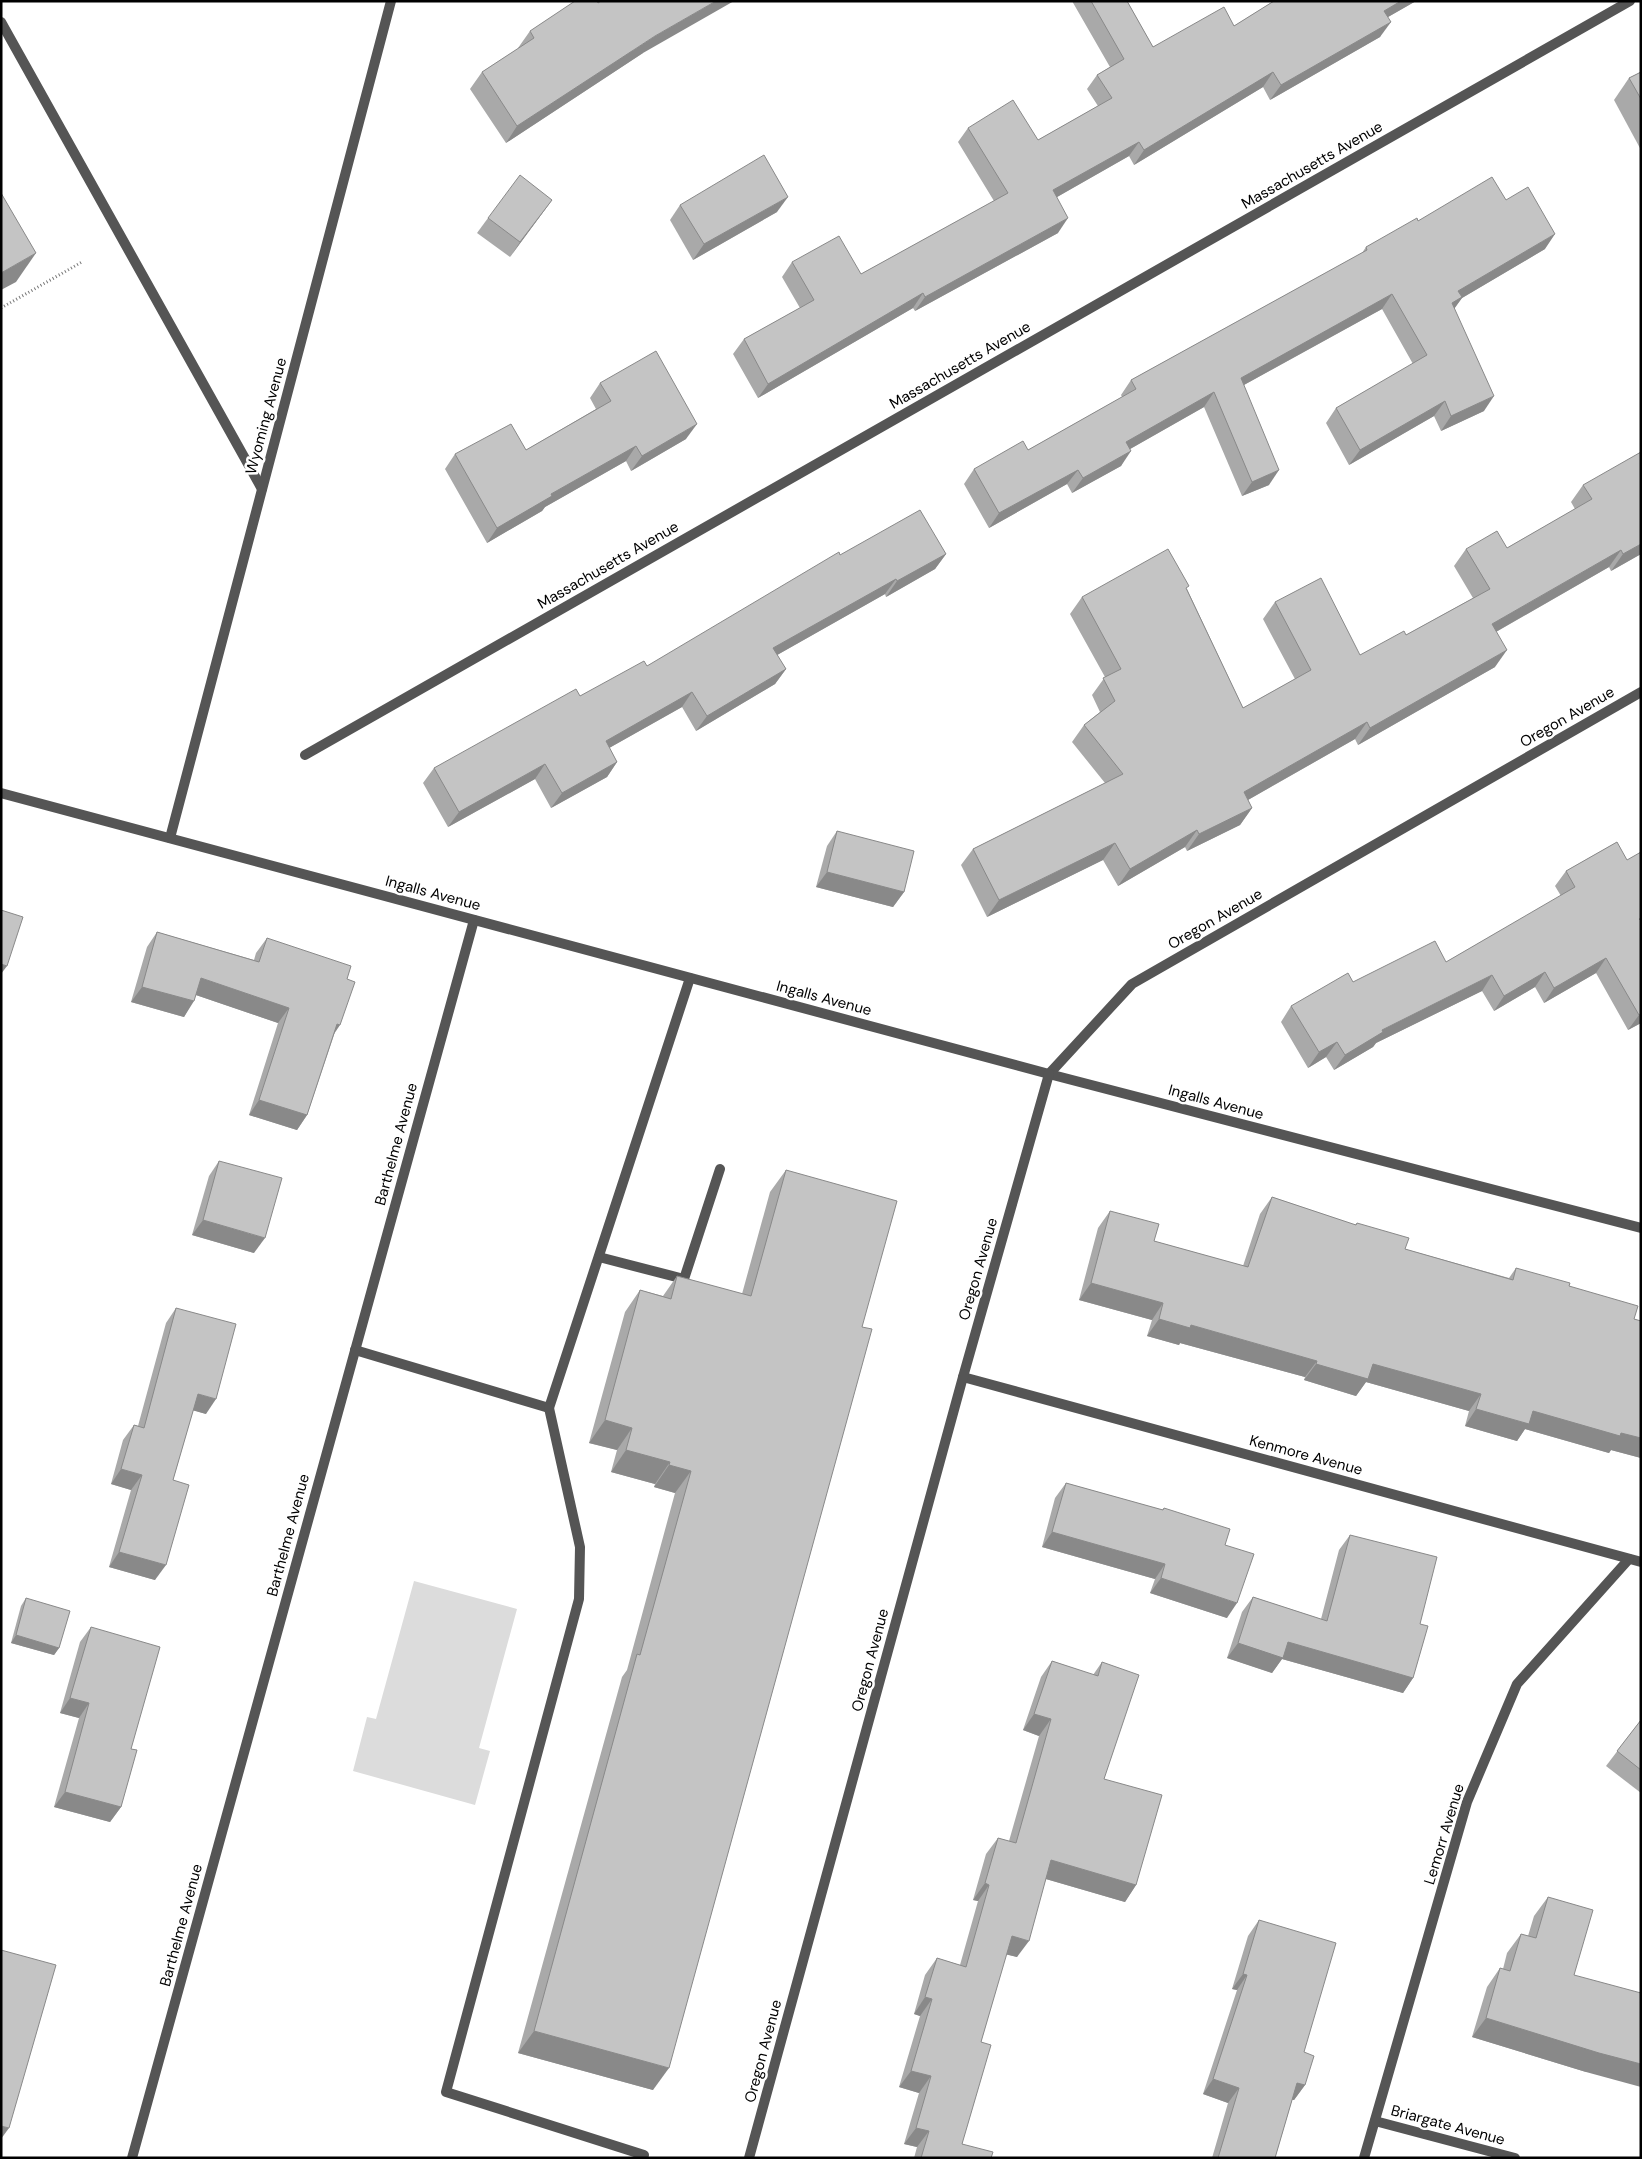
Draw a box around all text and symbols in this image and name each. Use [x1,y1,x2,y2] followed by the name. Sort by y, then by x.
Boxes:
[1238,116,1386,214] street label: Massachusetts Avenue
[886,316,1034,414] street label: Massachusetts Avenue
[241,355,291,477] street label: Wyoming Avenue
[534,516,682,614] street label: Massachusetts Avenue
[1516,682,1618,752] street label: Oregon Avenue
[383,871,483,915] street label: Ingalls Avenue
[1164,884,1266,954] street label: Oregon Avenue
[774,976,874,1020] street label: Ingalls Avenue
[1166,1080,1266,1124] street label: Ingalls Avenue
[370,1081,422,1207] street label: Barthelme Avenue
[954,1215,1002,1323] street label: Oregon Avenue
[1247,1430,1365,1480] street label: Kenmore Avenue
[262,1472,314,1598] street label: Barthelme Avenue
[847,1606,893,1714] street label: Oregon Avenue
[1419,1781,1469,1887] street label: Lemorr Avenue
[155,1862,207,1988] street label: Barthelme Avenue
[740,1997,786,2105] street label: Oregon Avenue
[1389,2100,1507,2150] street label: Briargate Avenue

